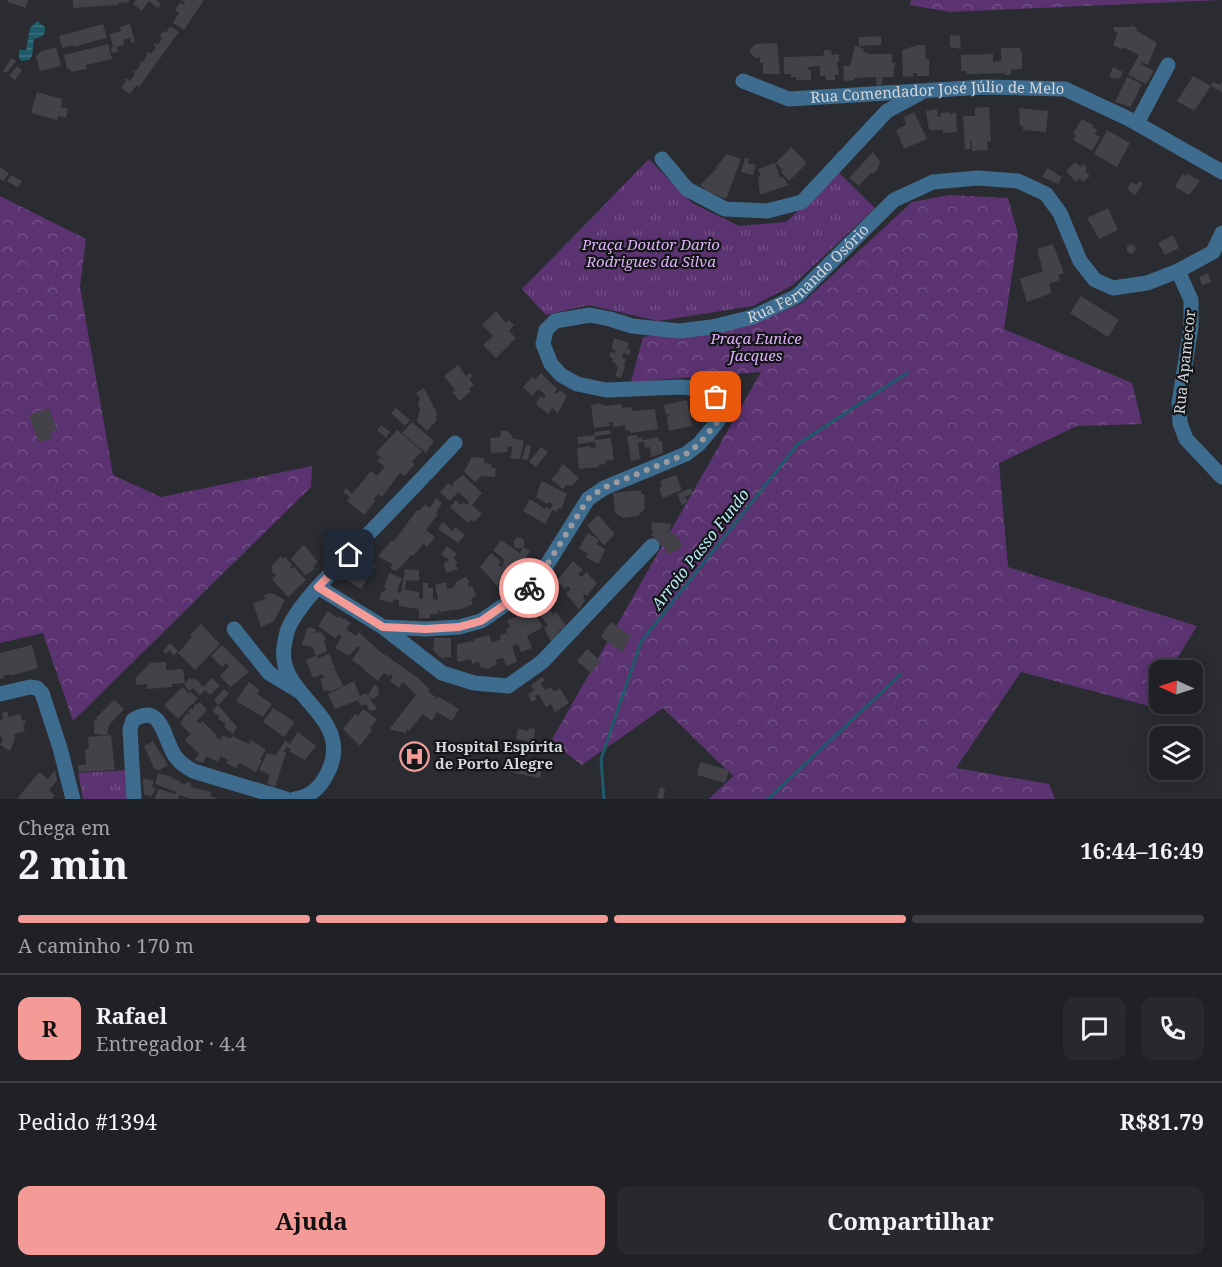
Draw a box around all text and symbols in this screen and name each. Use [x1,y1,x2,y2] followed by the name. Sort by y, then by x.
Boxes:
[810,76,1065,107] street label: Rua Comendador José Júlio de Melo
[745,219,873,327] street label: Rua Fernando Osório
[581,234,720,271] park label: Praça Doutor Dario Rodrigues da Silva
[1169,309,1199,415] street label: Rua Apamecor
[709,328,802,365] park label: Praça Eunice Jacques
[690,371,741,422] pin
[699,380,732,413] icon: bag
[645,484,754,615] water label: Arroio Passo Fundo
[323,529,374,580] pin
[332,538,365,571] icon: home
[499,558,559,618] courier
[513,572,546,605] icon: bike
[1149,660,1203,714] north arrow
[1149,660,1203,780] map controls
[1149,726,1203,780] button: layers
[435,736,563,773] place label: Hospital Espírita de Porto Alegre
[398,740,430,772] hospital icon: Hospital Espírita de Porto Alegre
[18,814,111,841] text: Chega em
[1080,835,1204,865] text: 16:44–16:49
[18,837,128,890] text: 2 min
[18,932,194,959] text: A caminho · 170 m
[1063,997,1126,1060] button: chat
[1141,997,1204,1060] button: phone
[96,1000,167,1030] text: Rafael
[42,1013,57,1043] text: R
[96,1030,247,1057] text: Entregador · 4.4
[18,1106,157,1136] text: Pedido #1394
[1120,1106,1204,1136] text: R$81.79
[18,1186,605,1255] button: Ajuda
[617,1186,1204,1255] button: Compartilhar

